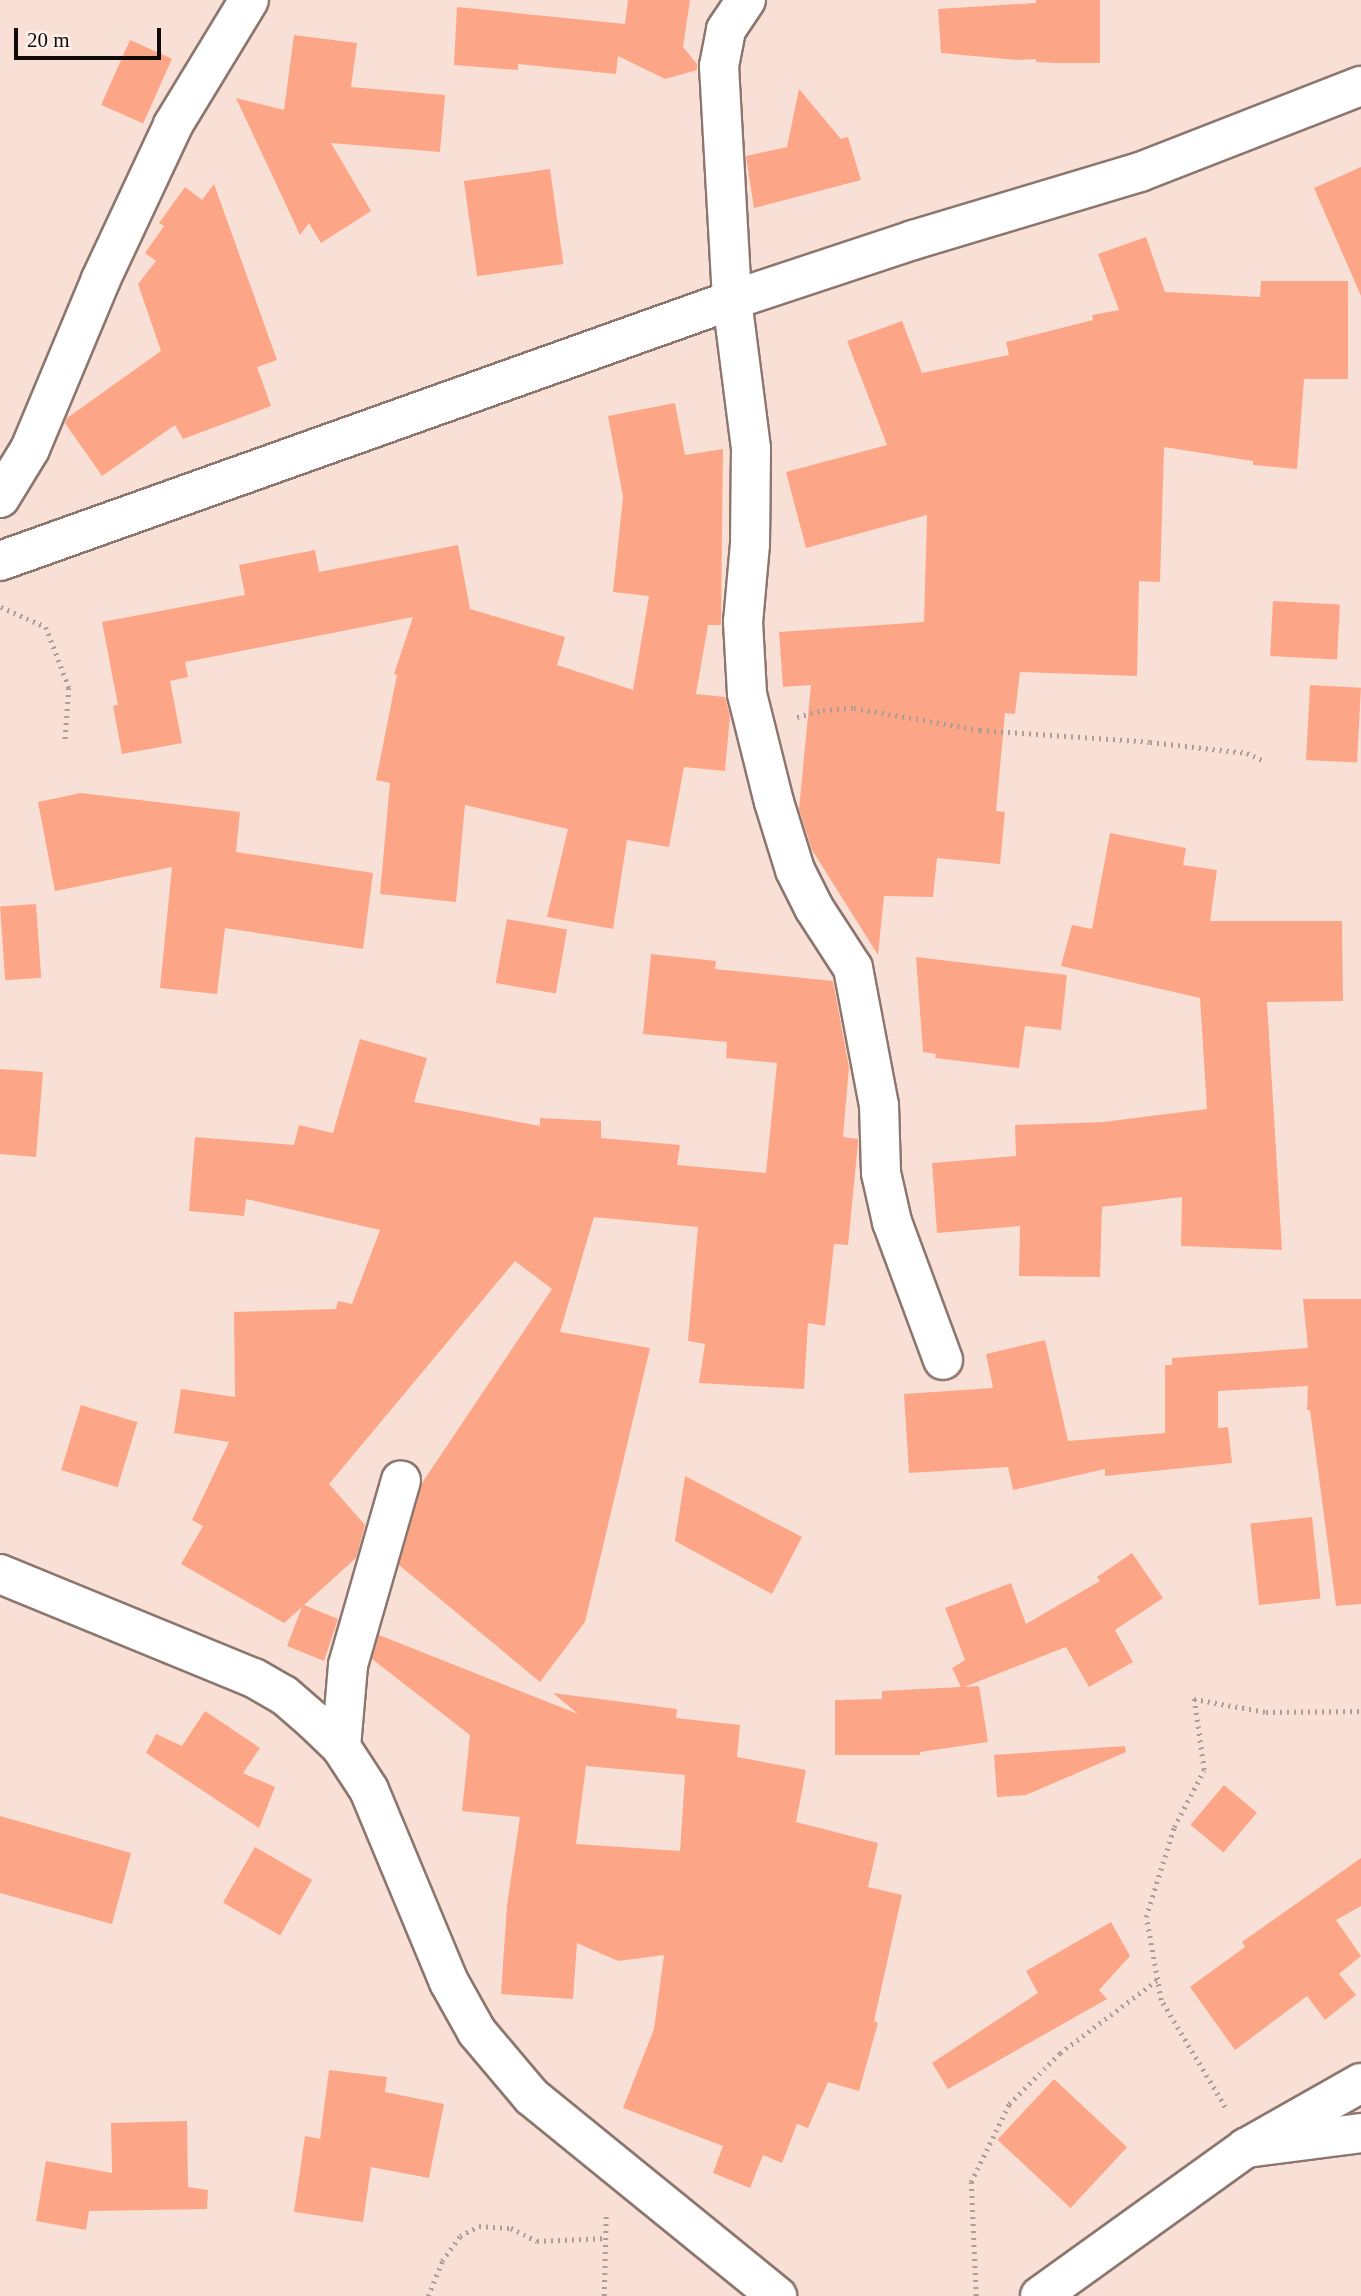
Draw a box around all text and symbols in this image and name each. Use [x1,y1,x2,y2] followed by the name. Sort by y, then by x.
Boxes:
[18,14,164,58] scale bar
[27,28,70,52] text: 20 m

